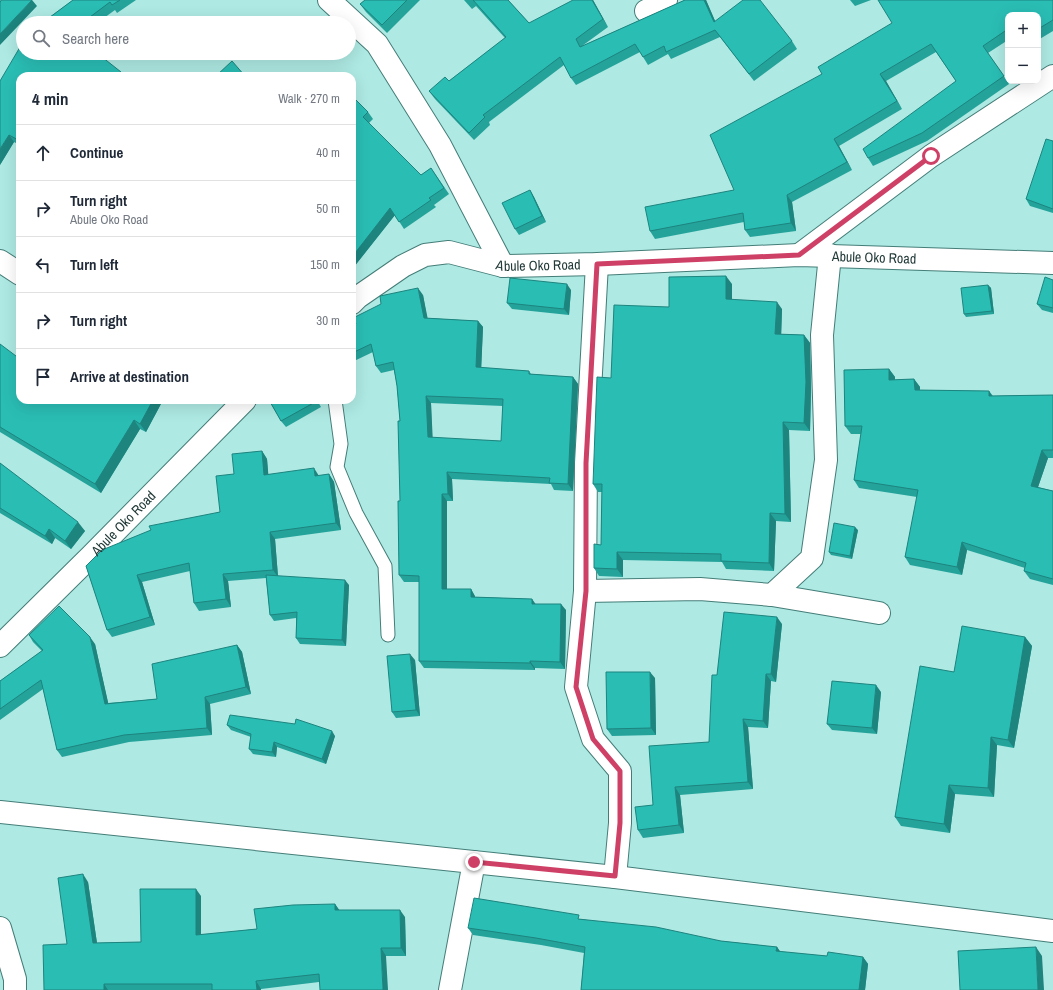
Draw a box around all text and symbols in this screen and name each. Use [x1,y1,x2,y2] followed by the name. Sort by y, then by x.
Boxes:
[1005,12,1041,84] map controls
[1005,12,1041,48] button: +
[16,16,356,60] search box
[30,27,52,49] icon: search
[62,28,129,49] text: Search here
[1005,48,1041,84] button: −
[32,87,68,110] text: 4 min
[278,90,340,107] text: Walk · 270 m
[32,142,54,164] icon: ahead
[70,142,123,163] text: Continue
[316,144,340,161] text: 40 m
[922,147,940,165] route start
[70,190,127,211] text: Turn right
[32,198,54,220] icon: right
[316,200,340,217] text: 50 m
[70,211,148,228] text: Abule Oko Road
[831,247,916,268] street label: Abule Oko Road
[32,254,54,276] icon: left
[70,254,118,275] text: Turn left
[493,255,581,275] street label: Abule Oko Road
[310,256,340,273] text: 150 m
[32,310,54,332] icon: right
[70,310,127,331] text: Turn right
[316,312,340,329] text: 30 m
[32,366,54,388] icon: arrive
[70,366,189,387] text: Arrive at destination
[87,487,159,560] street label: Abule Oko Road
[465,853,483,871] route end

